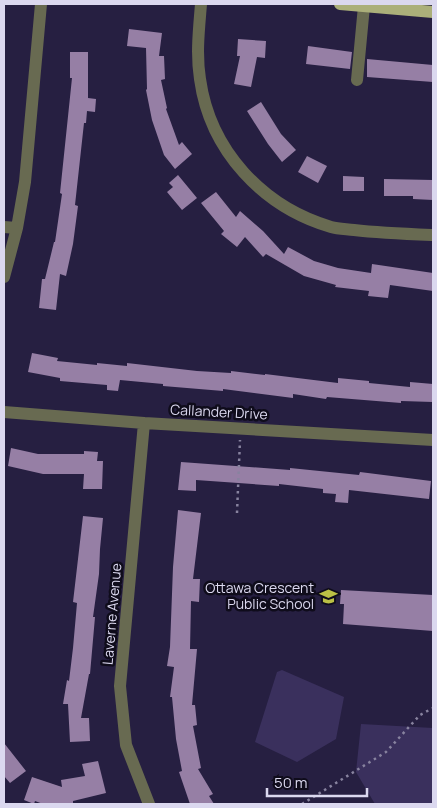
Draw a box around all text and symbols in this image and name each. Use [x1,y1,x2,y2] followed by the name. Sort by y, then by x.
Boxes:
[170,399,268,424] street label: Callander Drive
[98,562,125,666] street label: Laverne Avenue
[205,578,314,613] place label: Ottawa Crescent Public School
[318,586,338,606] school or university icon: Ottawa Crescent Public School
[267,766,367,798] scale bar
[274,772,308,793] text: 50 m

